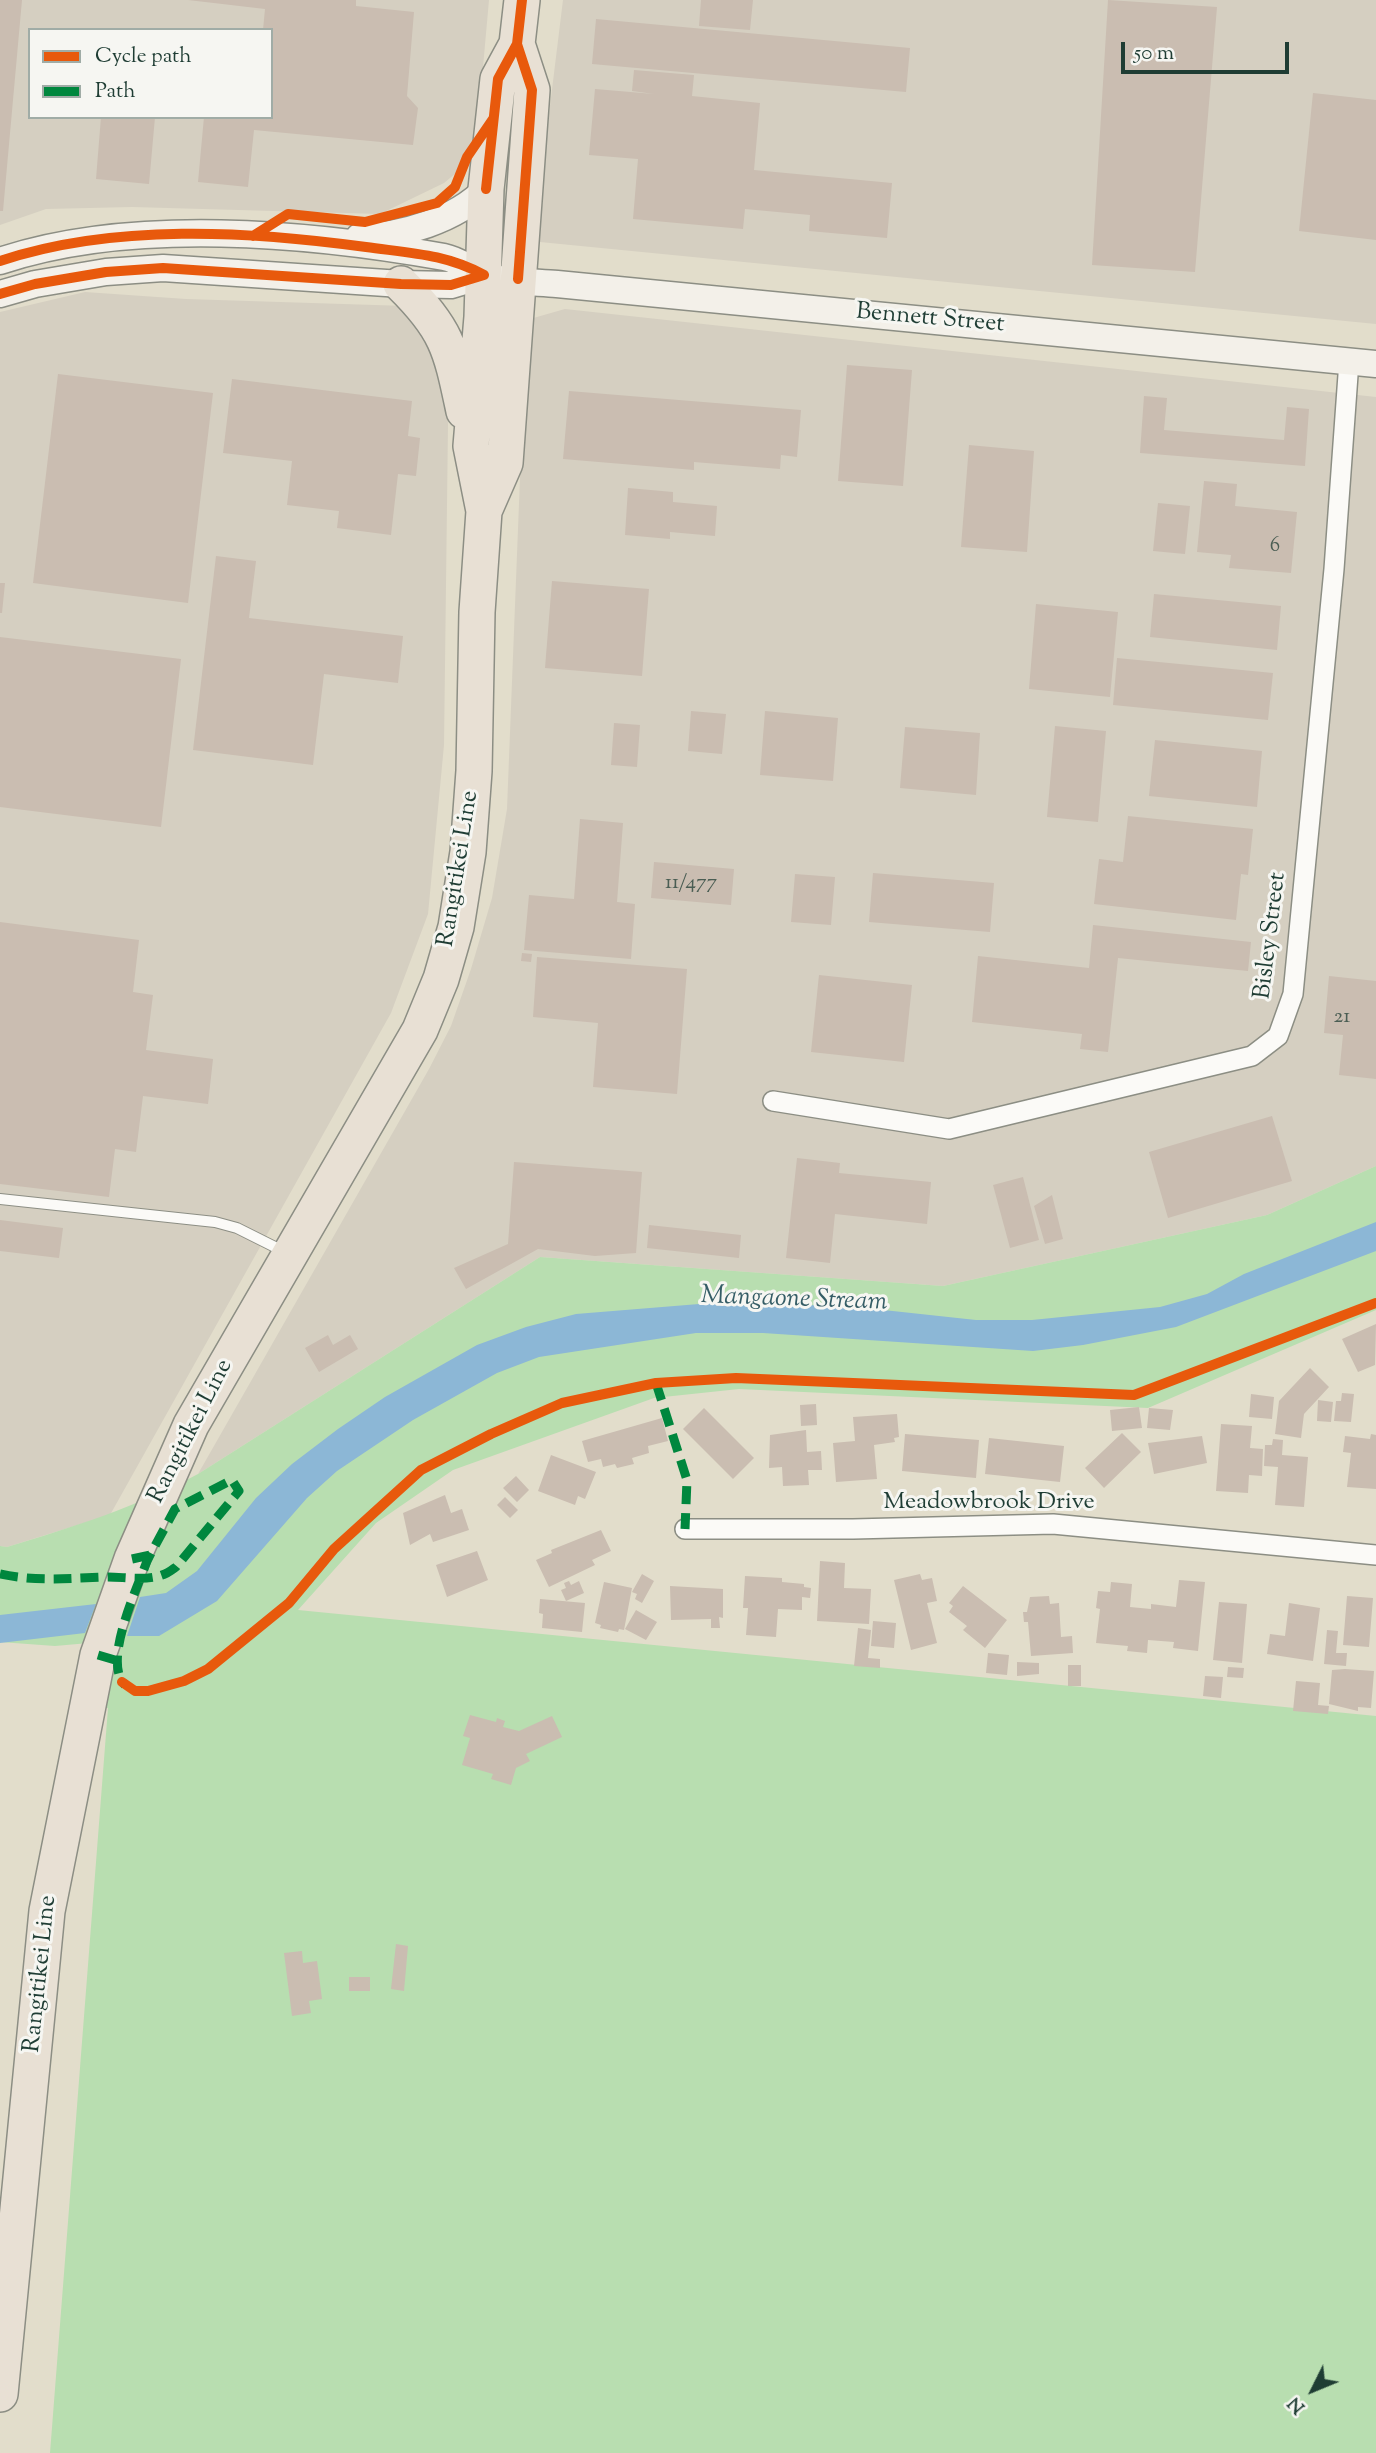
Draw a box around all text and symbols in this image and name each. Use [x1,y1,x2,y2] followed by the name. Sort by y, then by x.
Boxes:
[28,28,273,119] legend
[1124,28,1292,72] scale bar
[1134,39,1174,69] text: 50 m
[95,42,192,72] text: Cycle path
[95,77,136,107] text: Path
[855,299,1005,341] street label: Bennett Street
[1270,534,1280,560] house number: 6
[433,789,487,949] street label: Rangitikei Line
[665,871,717,897] house number: 11/477
[1250,871,1294,1001] street label: Bisley Street
[1334,1005,1350,1031] house number: 21
[700,1282,888,1320] water label: Mangaone Stream
[143,1355,241,1509] street label: Rangitikei Line
[883,1490,1095,1518] street label: Meadowbrook Drive
[19,1894,65,2054] street label: Rangitikei Line
[1278,2355,1348,2425] north arrow
[1282,2390,1312,2419] text: N

